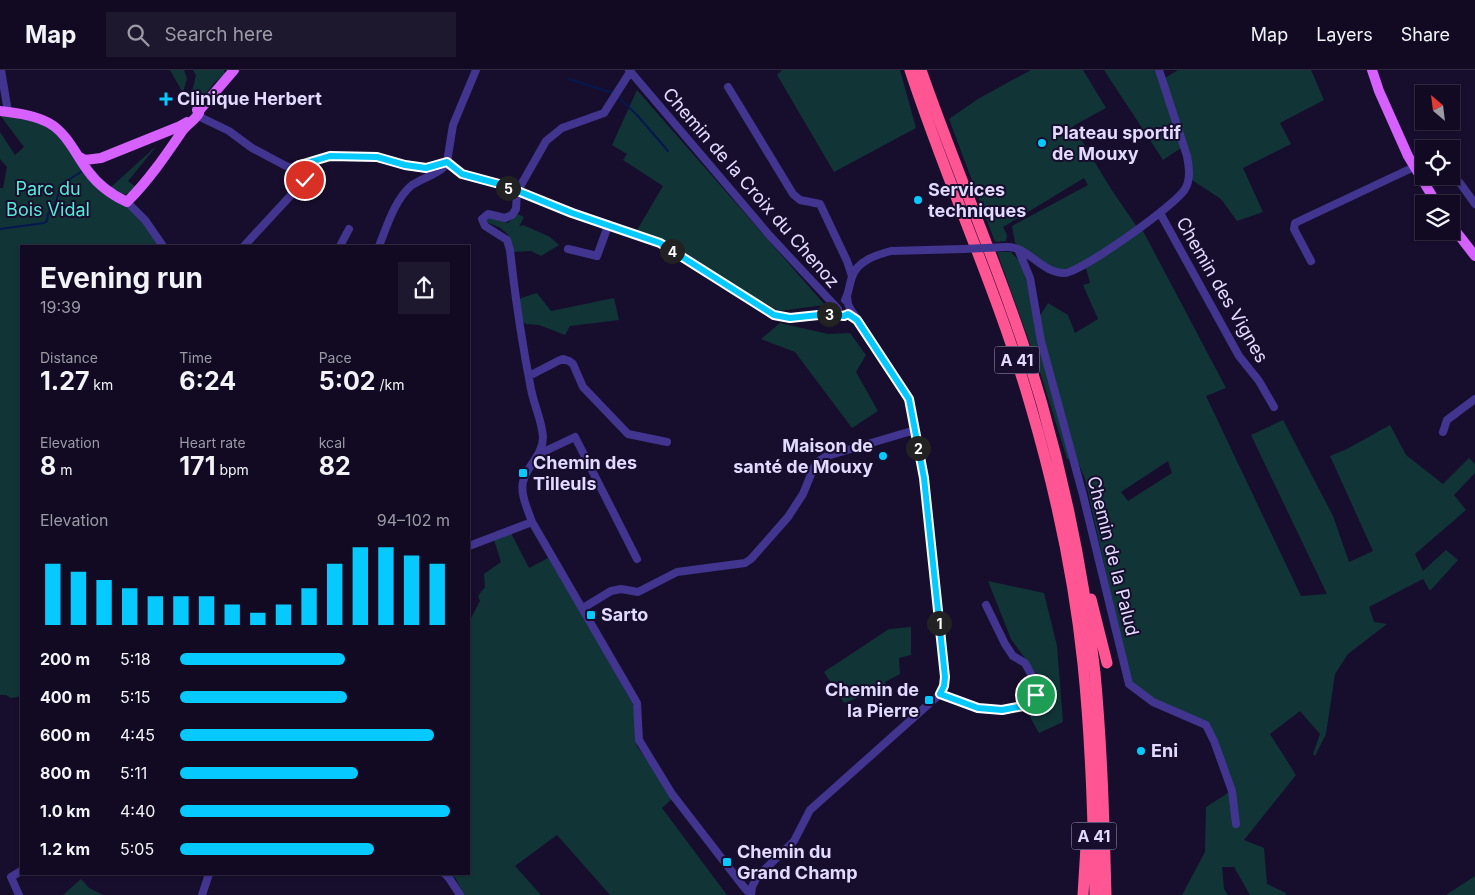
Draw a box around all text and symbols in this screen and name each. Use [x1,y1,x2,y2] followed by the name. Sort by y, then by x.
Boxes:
[106,12,456,57] search box
[25,20,76,49] text: Map
[124,21,152,49] icon: search
[164,23,273,46] text: Search here
[1251,24,1288,45] text: Map
[1316,24,1373,45] text: Layers
[1401,24,1450,45] text: Share
[659,83,844,292] street label: Chemin de la Croix du Chenoz
[1415,85,1460,130] north arrow
[1415,85,1460,240] map controls
[177,88,322,109] place label: Clinique Herbert
[159,92,173,106] marker: Clinique Herbert
[1052,122,1181,164] place label: Plateau sportif de Mouxy
[1036,137,1048,149] marker: Plateau sportif de Mouxy
[1415,140,1460,185] button: locate
[284,159,326,201] pin
[291,166,319,194] icon: check
[496,176,520,200] pin: 5
[6,178,90,220] park label: Parc du Bois Vidal
[928,179,1026,221] place label: Services techniques
[504,180,513,197] text: 5
[912,194,924,206] marker: Services techniques
[1415,195,1460,240] button: layers
[1172,213,1273,366] street label: Chemin des Vignes
[660,238,684,264] pin: 4
[668,243,677,260] text: 4
[40,261,203,295] text: Evening run
[398,262,450,314] button: share
[40,297,81,317] text: 19:39
[816,302,842,326] pin: 3
[825,306,834,323] text: 3
[994,346,1040,374] road number: A 41
[40,349,98,366] text: Distance
[179,349,212,366] text: Time
[319,349,352,366] text: Pace
[40,366,89,396] text: 1.27
[179,366,236,396] text: 6:24
[319,366,376,396] text: 5:02
[89,376,113,393] text: km
[376,376,405,393] text: /km
[40,434,100,451] text: Elevation
[179,434,246,451] text: Heart rate
[319,434,345,451] text: kcal
[733,435,873,477] place label: Maison de santé de Mouxy
[906,436,930,460] pin: 2
[914,440,923,457] text: 2
[877,450,889,462] marker: Maison de santé de Mouxy
[40,451,56,481] text: 8
[179,451,215,481] text: 171
[319,451,351,481] text: 82
[533,452,637,494] place label: Chemin des Tilleuls
[56,461,72,478] text: m
[215,461,249,478] text: bpm
[517,467,529,479] marker: Chemin des Tilleuls
[1083,474,1143,638] street label: Chemin de la Palud
[40,510,109,530] text: Elevation
[377,510,450,530] text: 94–102 m
[601,604,648,625] place label: Sarto
[585,609,597,621] marker: Sarto
[926,610,952,636] pin: 1
[936,615,943,632] text: 1
[40,649,90,669] text: 200 m
[120,649,151,669] text: 5:18
[1015,674,1057,716] pin
[825,679,919,721] place label: Chemin de la Pierre
[1022,681,1050,709] icon: arrive
[40,687,91,707] text: 400 m
[120,687,151,707] text: 5:15
[923,694,935,706] marker: Chemin de la Pierre
[40,725,90,745] text: 600 m
[120,725,155,745] text: 4:45
[1151,740,1178,761] place label: Eni
[1135,745,1147,757] marker: Eni
[40,763,90,783] text: 800 m
[120,763,147,783] text: 5:11
[40,801,90,821] text: 1.0 km
[120,801,155,821] text: 4:40
[1072,822,1116,849] road number: A 41
[40,839,90,859] text: 1.2 km
[120,839,154,859] text: 5:05
[737,841,858,883] place label: Chemin du Grand Champ
[721,856,733,868] marker: Chemin du Grand Champ

